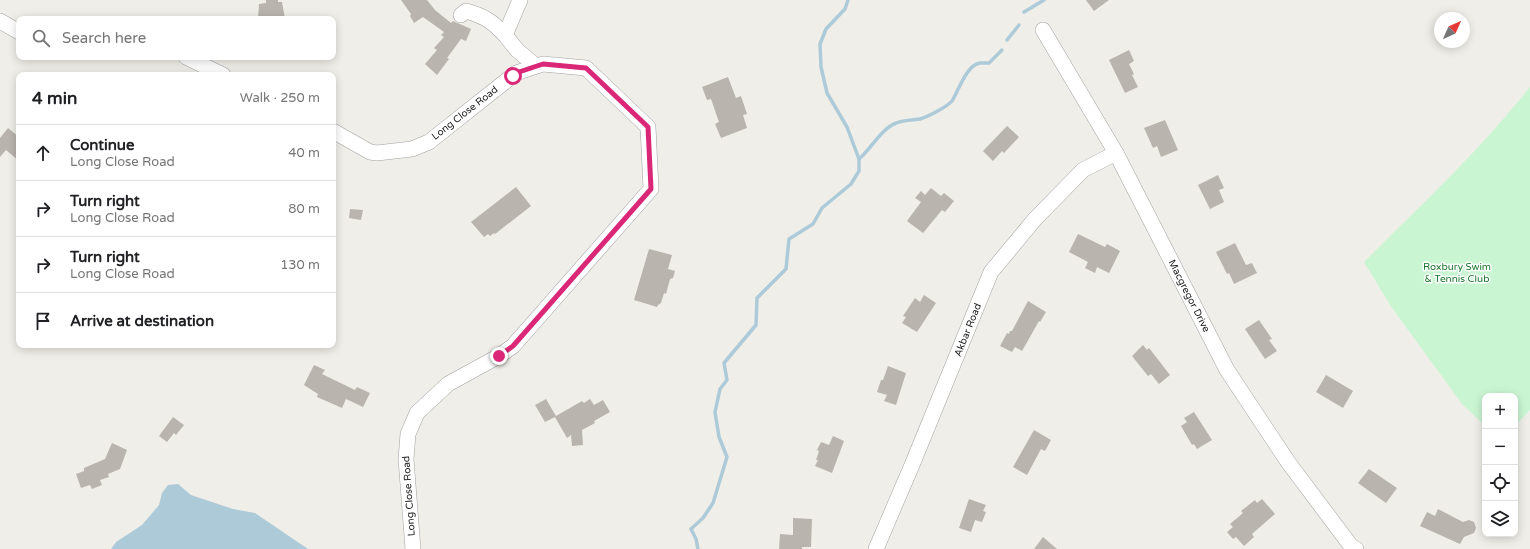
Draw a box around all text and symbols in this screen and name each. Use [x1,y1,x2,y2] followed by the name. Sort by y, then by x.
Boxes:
[1434,12,1470,48] north arrow
[16,16,336,60] search box
[30,27,52,49] icon: search
[62,29,146,47] text: Search here
[504,67,522,85] route start
[430,83,500,143] street label: Long Close Road
[32,88,77,109] text: 4 min
[240,90,320,106] text: Walk · 250 m
[70,136,134,154] text: Continue
[32,142,54,164] icon: ahead
[288,145,320,161] text: 40 m
[70,154,175,170] text: Long Close Road
[70,192,140,210] text: Turn right
[32,198,54,220] icon: right
[288,201,320,217] text: 80 m
[70,210,175,226] text: Long Close Road
[70,248,140,266] text: Turn right
[32,254,54,276] icon: right
[280,257,320,273] text: 130 m
[1166,258,1213,335] street label: Macgregor Drive
[1423,261,1491,285] park label: Roxbury Swim & Tennis Club
[70,266,175,282] text: Long Close Road
[952,302,984,358] street label: Akbar Road
[32,310,54,332] icon: arrive
[70,312,214,330] text: Arrive at destination
[490,347,508,365] route end
[1482,393,1518,537] map controls
[1482,393,1518,429] button: +
[1482,429,1518,465] button: −
[400,455,418,537] street label: Long Close Road
[1482,465,1518,501] button: locate
[1482,501,1518,537] button: layers

